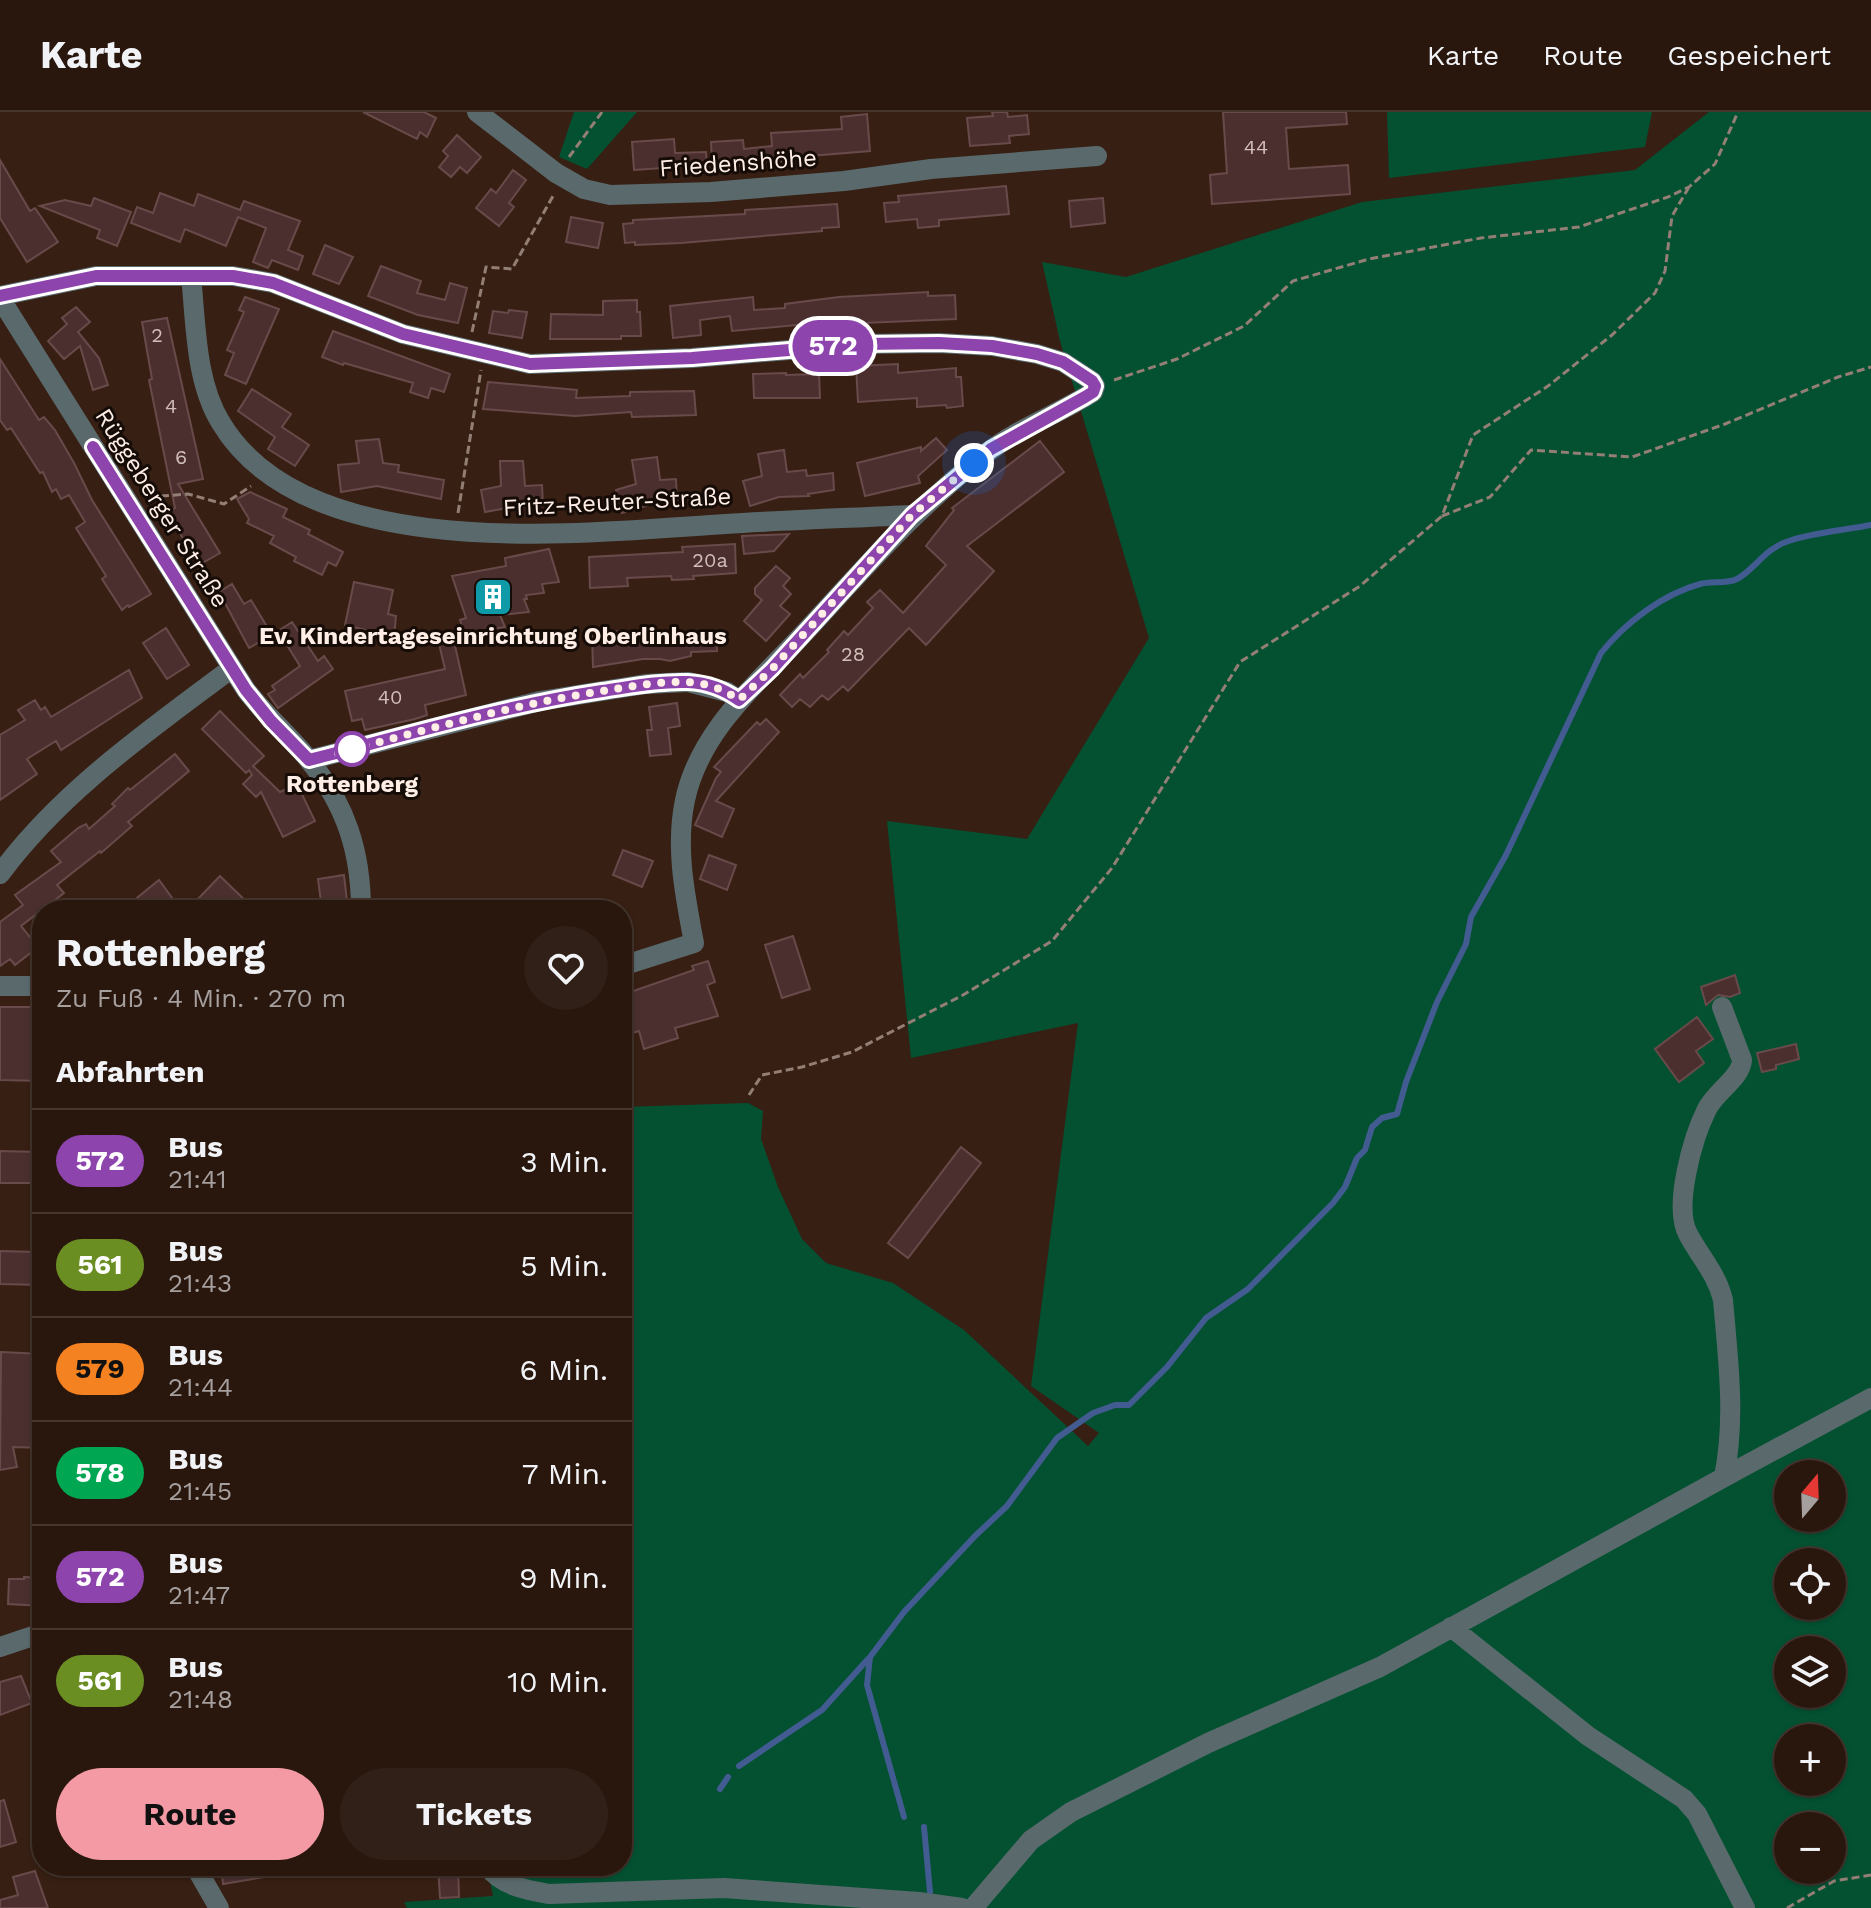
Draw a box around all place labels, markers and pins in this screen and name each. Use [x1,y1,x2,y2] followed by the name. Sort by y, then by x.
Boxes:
[472,576,514,618] building icon: Ev. Kindertageseinrichtung Oberlinhaus
[259,622,727,650] place label: Ev. Kindertageseinrichtung Oberlinhaus
[335,732,369,766] marker: Rottenberg
[286,770,419,798] place label: Rottenberg

